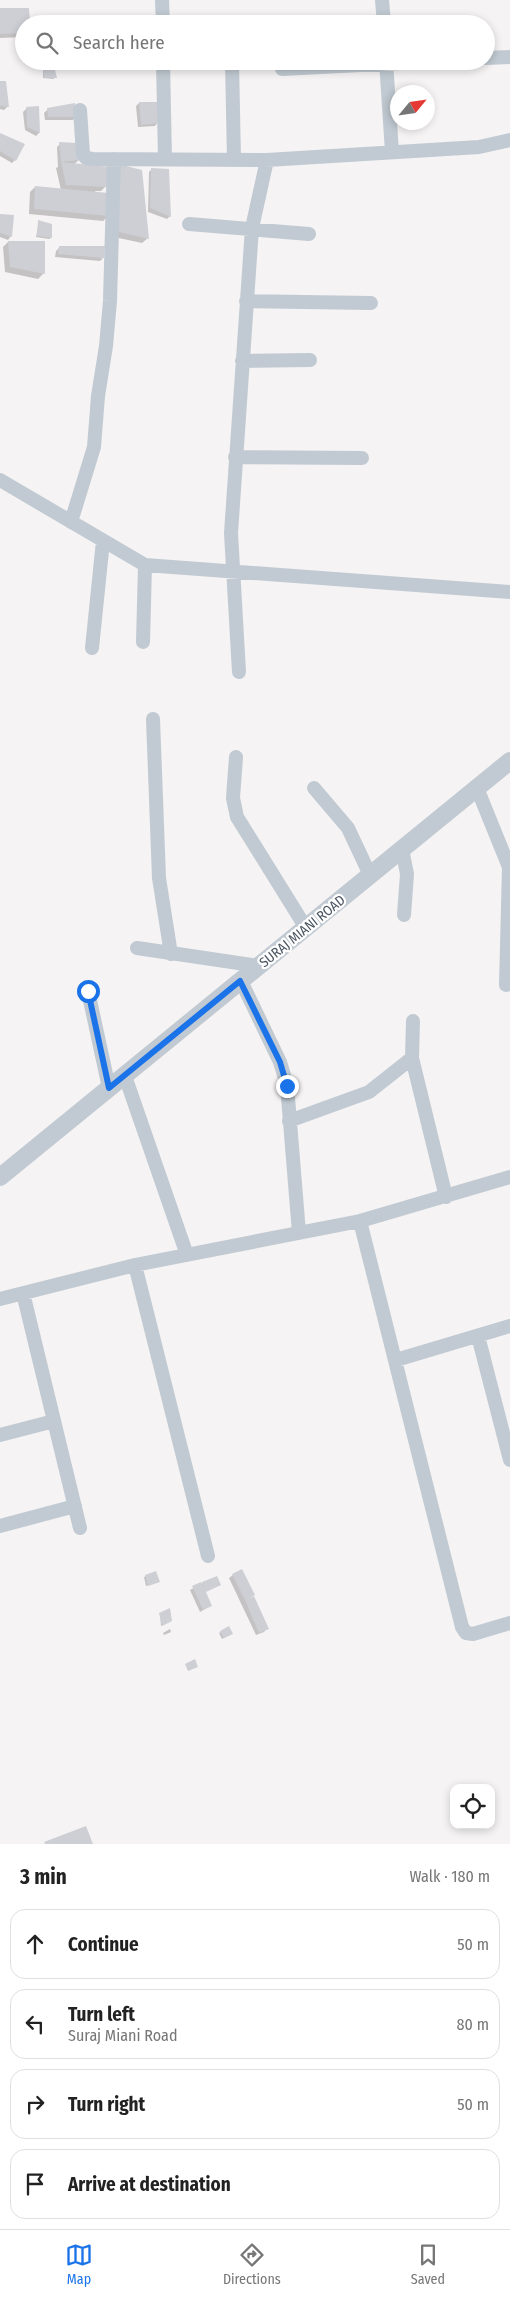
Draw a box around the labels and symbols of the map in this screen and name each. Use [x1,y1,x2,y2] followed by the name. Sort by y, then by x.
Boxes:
[390,85,435,130] north arrow
[256,892,349,971] street label: SURAJ MIANI ROAD
[77,980,100,1003] route start
[276,1075,299,1098] route end

